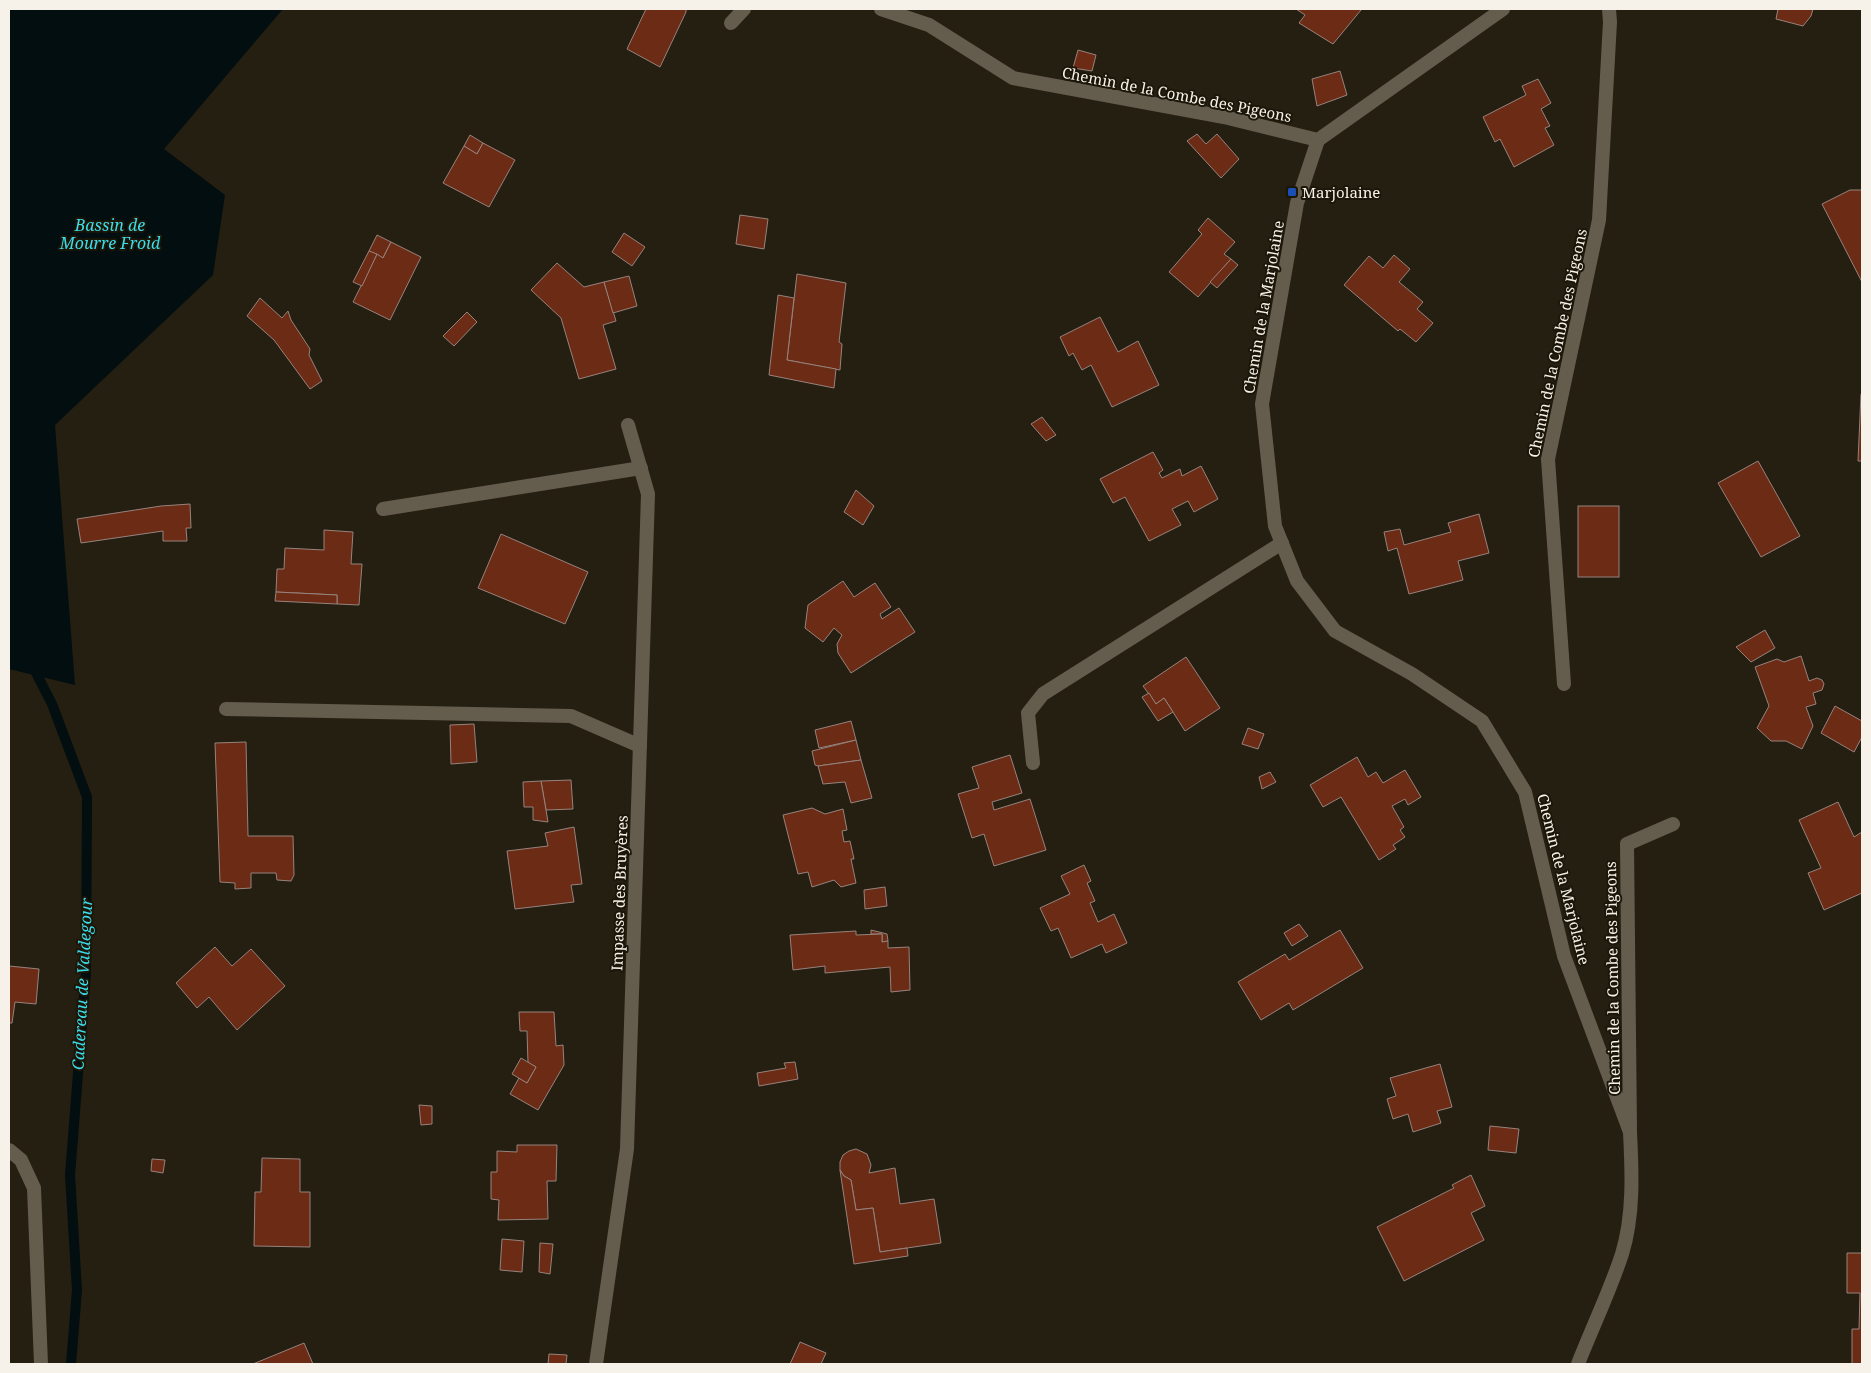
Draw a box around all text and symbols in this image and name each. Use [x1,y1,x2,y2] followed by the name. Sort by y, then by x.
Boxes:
[1060,62,1294,126] street label: Chemin de la Combe des Pigeons
[1302,182,1380,202] place label: Marjolaine
[1286,186,1298,198] marker: Marjolaine
[59,214,161,254] water label: Bassin de Mourre Froid
[1238,219,1288,395] street label: Chemin de la Marjolaine
[1523,226,1591,459] street label: Chemin de la Combe des Pigeons
[1533,791,1595,967] street label: Chemin de la Marjolaine
[606,815,632,971] street label: Impasse des Bruyères
[1600,861,1624,1095] street label: Chemin de la Combe des Pigeons
[67,897,98,1071] water label: Cadereau de Valdegour

